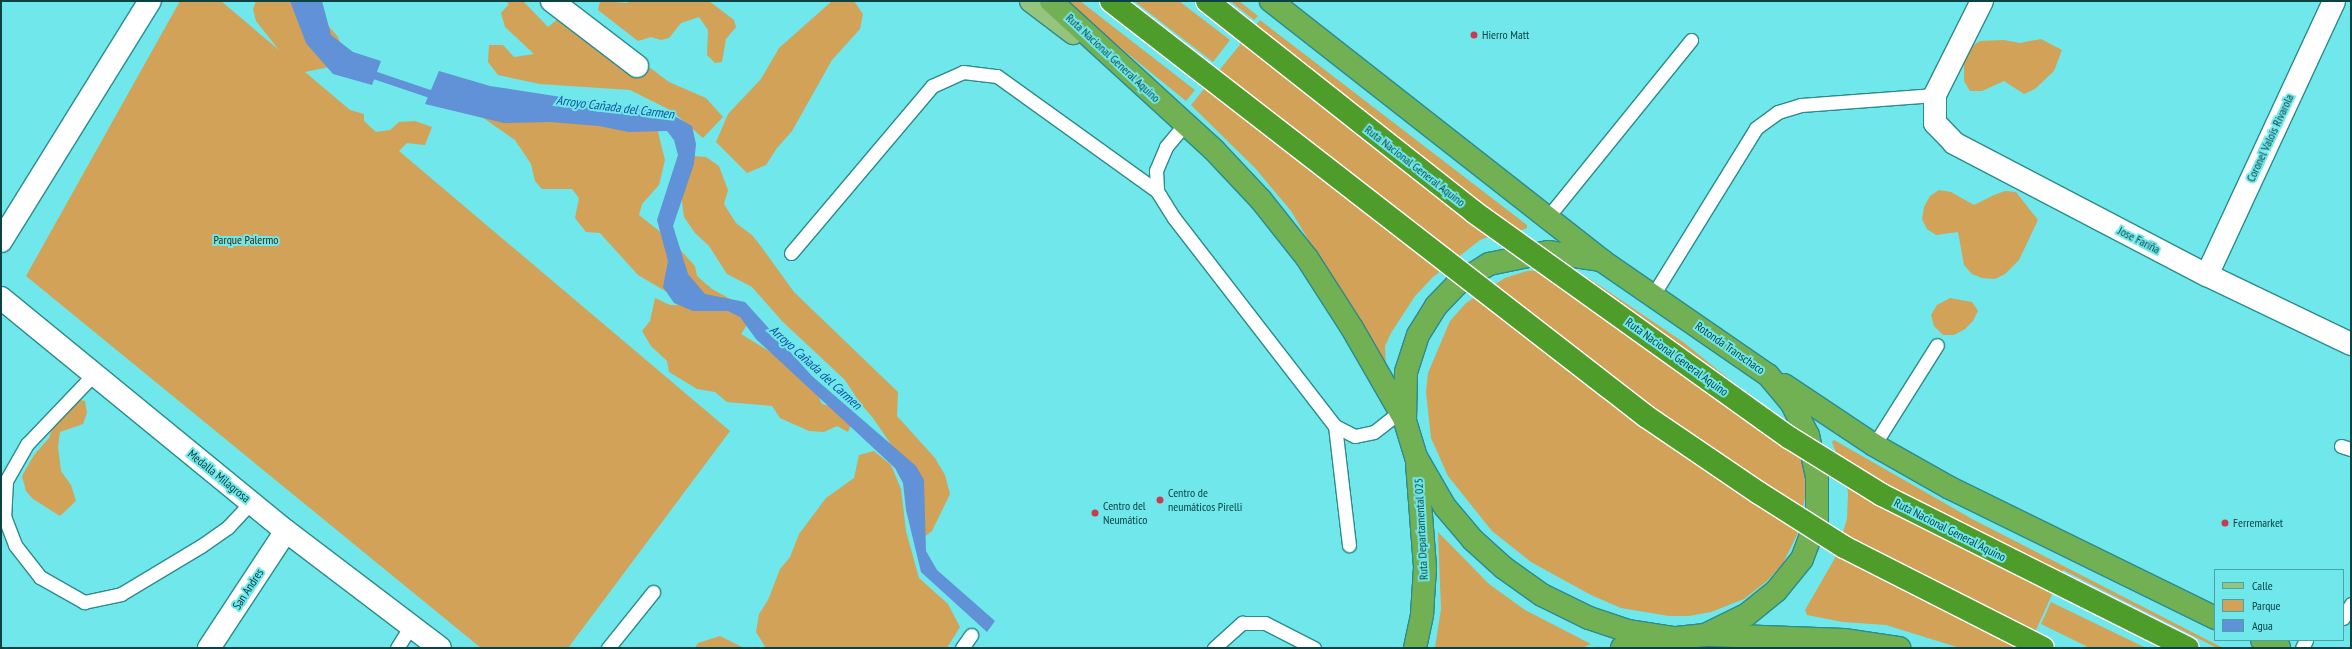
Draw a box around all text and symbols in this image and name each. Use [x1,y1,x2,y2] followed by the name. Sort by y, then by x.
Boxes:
[1063,11,1163,105] street label: Ruta Nacional General Aquino
[1482,28,1529,42] place label: Hierro Matt
[1469,30,1479,40] marker: Hierro Matt
[2243,92,2297,184] street label: Coronel Valois Rivarola
[555,93,675,123] water label: Arroyo Cañada del Carmen
[1362,122,1468,210] street label: Ruta Nacional General Aquino
[2116,223,2162,257] street label: Jose Fariña
[214,233,278,247] park label: Parque Palermo
[1623,315,1731,399] street label: Ruta Nacional General Aquino
[1692,319,1768,377] street label: Rotonda Transchaco
[766,323,864,413] water label: Arroyo Cañada del Carmen
[185,447,253,505] street label: Medalla Milagrosa
[1411,478,1431,580] street label: Ruta Departamental 025
[1168,486,1242,514] place label: Centro de neumáticos Pirelli
[1155,495,1165,505] marker: Centro de neumáticos Pirelli
[1892,495,2008,565] street label: Ruta Nacional General Aquino
[1103,499,1147,527] place label: Centro del Neumático
[1090,508,1100,518] marker: Centro del Neumático
[2233,516,2283,530] place label: Ferremarket
[2220,518,2230,528] marker: Ferremarket
[229,566,267,612] street label: San Andres
[2214,569,2344,641] legend
[2252,578,2273,593] text: Calle
[2252,598,2281,613] text: Parque
[2252,618,2273,633] text: Agua

